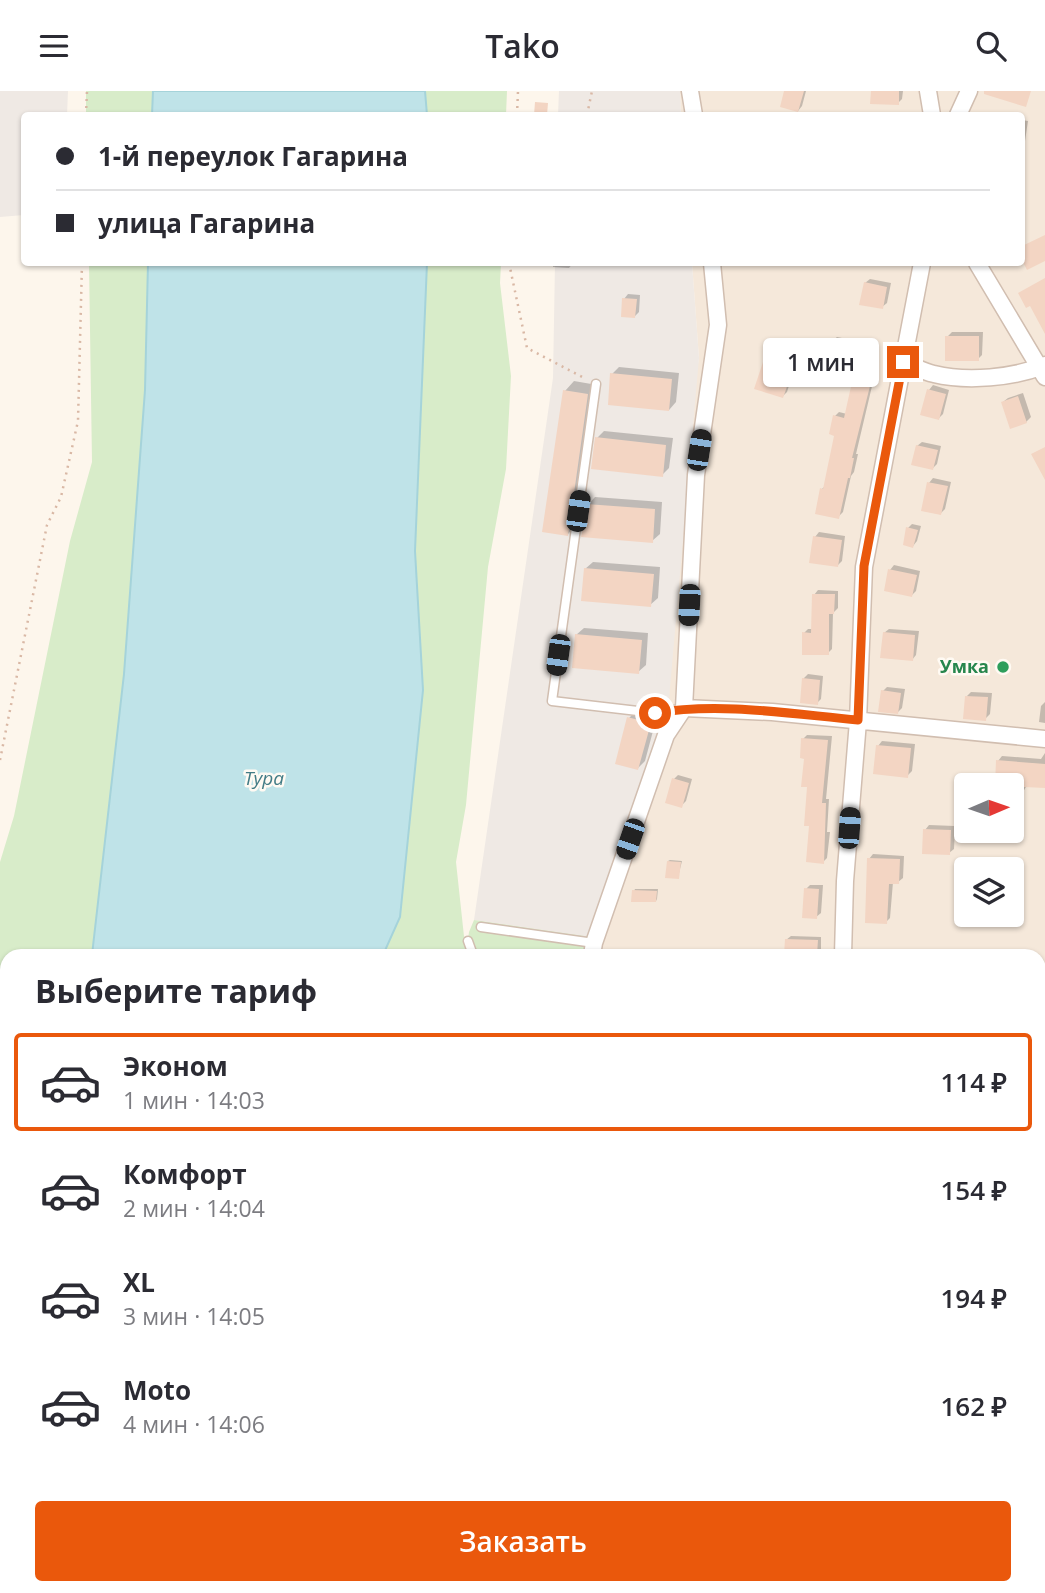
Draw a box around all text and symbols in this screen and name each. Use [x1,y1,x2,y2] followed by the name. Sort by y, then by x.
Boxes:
[485,24,560,67] text: Tako
[35,27,73,65] icon: menu
[972,27,1010,65] icon: search
[98,138,408,174] text: 1-й переулок Гагарина
[98,205,315,241] text: улица Гагарина
[763,337,878,387] callout: 1 мин
[787,346,855,378] text: 1 мин
[887,346,919,378] route end
[686,428,713,472] car
[565,489,592,533] car
[678,583,701,627] car
[545,633,572,677] car
[940,654,989,678] place label: Умка
[995,659,1011,675] marker: Умка
[639,697,671,729] route start
[244,765,284,791] water label: Тура
[954,773,1024,843] north arrow
[954,773,1024,927] map controls
[838,806,861,850] car
[614,816,647,862] car
[954,857,1024,927] button: layers
[35,969,317,1012] text: Выберите тариф
[123,1048,228,1084] text: Эконом
[39,1051,102,1114] icon: car
[941,1064,1007,1100] text: 114 ₽
[123,1084,265,1116] text: 1 мин · 14:03
[123,1156,247,1192] text: Комфорт
[39,1159,102,1222] icon: car
[941,1172,1007,1208] text: 154 ₽
[123,1192,265,1224] text: 2 мин · 14:04
[123,1264,155,1300] text: XL
[39,1267,102,1330] icon: car
[941,1280,1007,1316] text: 194 ₽
[123,1300,265,1332] text: 3 мин · 14:05
[123,1372,191,1408] text: Moto
[39,1375,102,1438] icon: car
[941,1388,1007,1424] text: 162 ₽
[123,1408,265,1440] text: 4 мин · 14:06
[35,1501,1011,1581] button: Заказать

